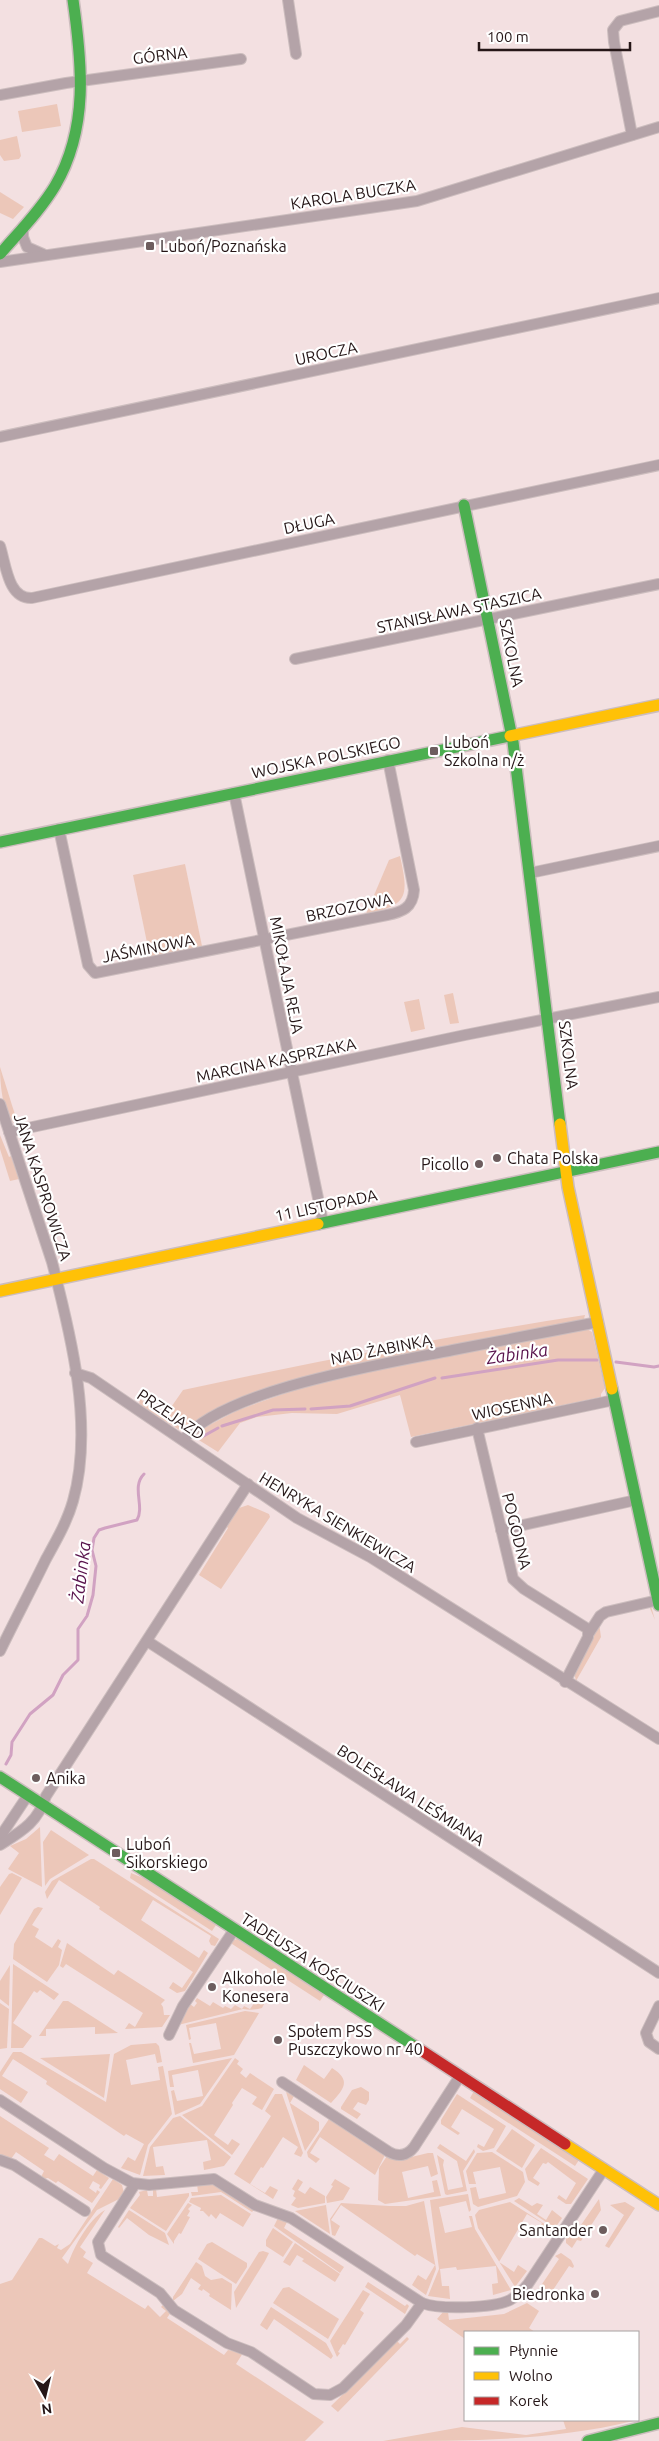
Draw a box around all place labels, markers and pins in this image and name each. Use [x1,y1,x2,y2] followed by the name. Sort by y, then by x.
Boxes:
[160,237,287,255] place label: Luboń/Poznańska
[144,240,156,252] marker: Luboń/Poznańska
[444,733,524,769] place label: Luboń Szkolna n/ż
[428,745,440,757] marker: Luboń Szkolna n/ż
[507,1149,599,1167] place label: Chata Polska
[491,1152,503,1164] marker: Chata Polska
[421,1155,469,1173] place label: Picollo
[473,1158,485,1170] marker: Picollo
[46,1769,86,1787] place label: Anika
[30,1772,42,1784] marker: Anika
[126,1835,208,1871] place label: Luboń Sikorskiego
[110,1847,122,1859] marker: Luboń Sikorskiego
[222,1969,289,2005] place label: Alkohole Konesera
[206,1981,218,1993] marker: Alkohole Konesera
[288,2022,423,2058] place label: Społem PSS Puszczykowo nr 40
[272,2034,284,2046] marker: Społem PSS Puszczykowo nr 40
[519,2221,593,2239] place label: Santander
[597,2224,609,2236] marker: Santander
[512,2285,585,2303] place label: Biedronka
[589,2288,601,2300] marker: Biedronka

